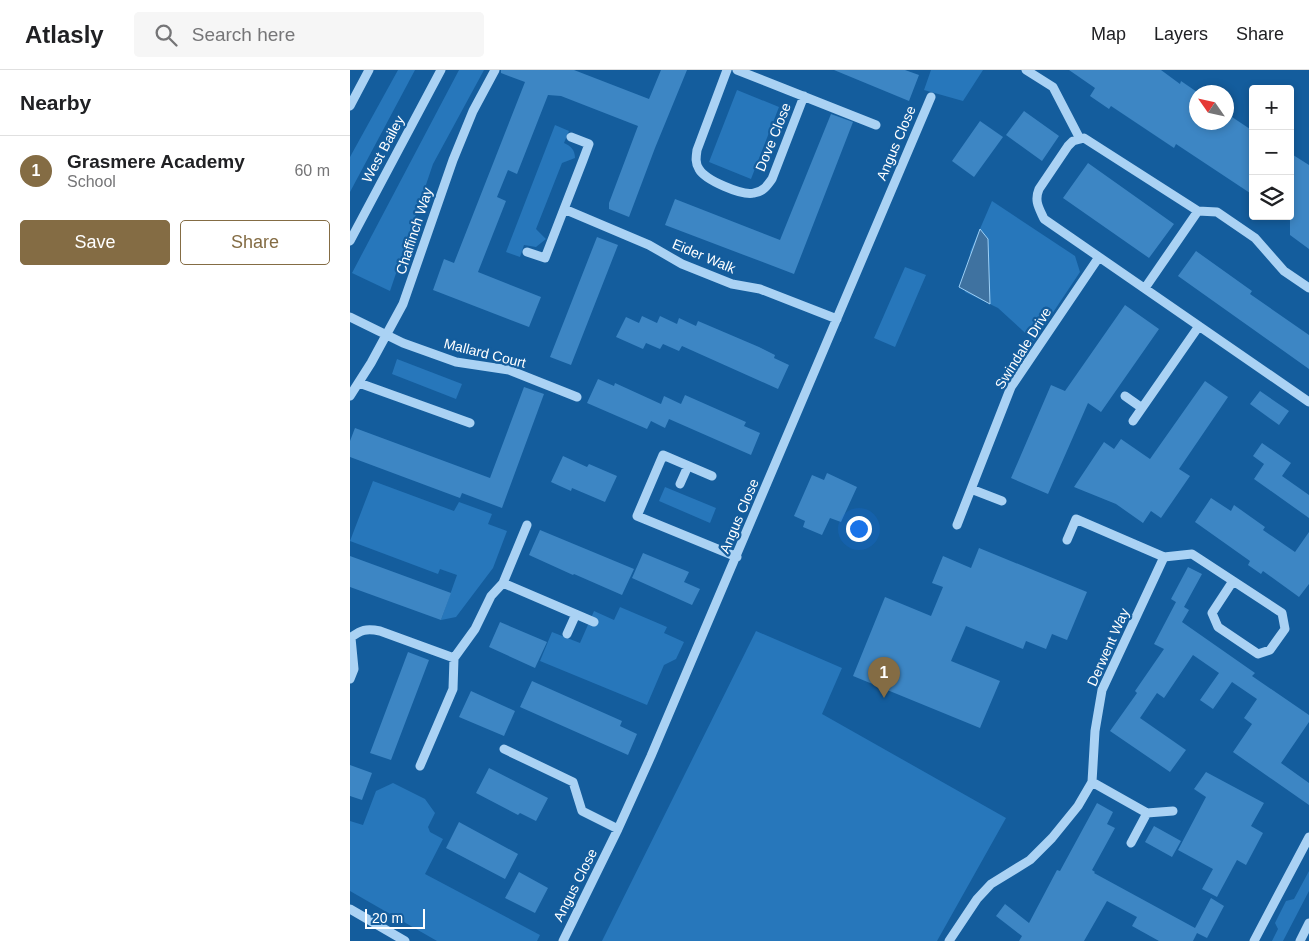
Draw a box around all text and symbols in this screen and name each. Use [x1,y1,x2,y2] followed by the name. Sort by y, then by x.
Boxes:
[134,12,484,57] search box
[25,21,104,48] text: Atlasly
[152,21,180,49] icon: search
[192,24,295,45] text: Search here
[1091,24,1126,44] text: Map
[1154,24,1208,44] text: Layers
[1236,24,1284,44] text: Share
[1189,85,1234,130] north arrow
[1249,85,1294,220] map controls
[1249,85,1294,130] button: +
[20,91,91,114] text: Nearby
[752,100,794,174] street label: Dove Close
[873,103,919,183] street label: Angus Close
[359,113,407,185] street label: West Bailey
[1249,130,1294,175] button: −
[67,151,245,172] text: Grasmere Academy
[32,162,40,179] text: 1
[294,162,330,179] text: 60 m
[67,173,116,190] text: School
[1249,175,1294,220] button: layers
[392,186,436,276] street label: Chaffinch Way
[20,220,170,265] button: Save
[180,220,330,265] button: Share
[670,236,739,277] street label: Eider Walk
[991,304,1055,392] street label: Swindale Drive
[442,335,528,371] street label: Mallard Court
[716,476,762,556] street label: Angus Close
[846,516,872,542] your location
[1084,606,1132,688] street label: Derwent Way
[868,657,900,698] pin: 1
[550,846,600,924] street label: Angus Close
[365,906,425,929] scale bar
[372,910,403,926] text: 20 m

